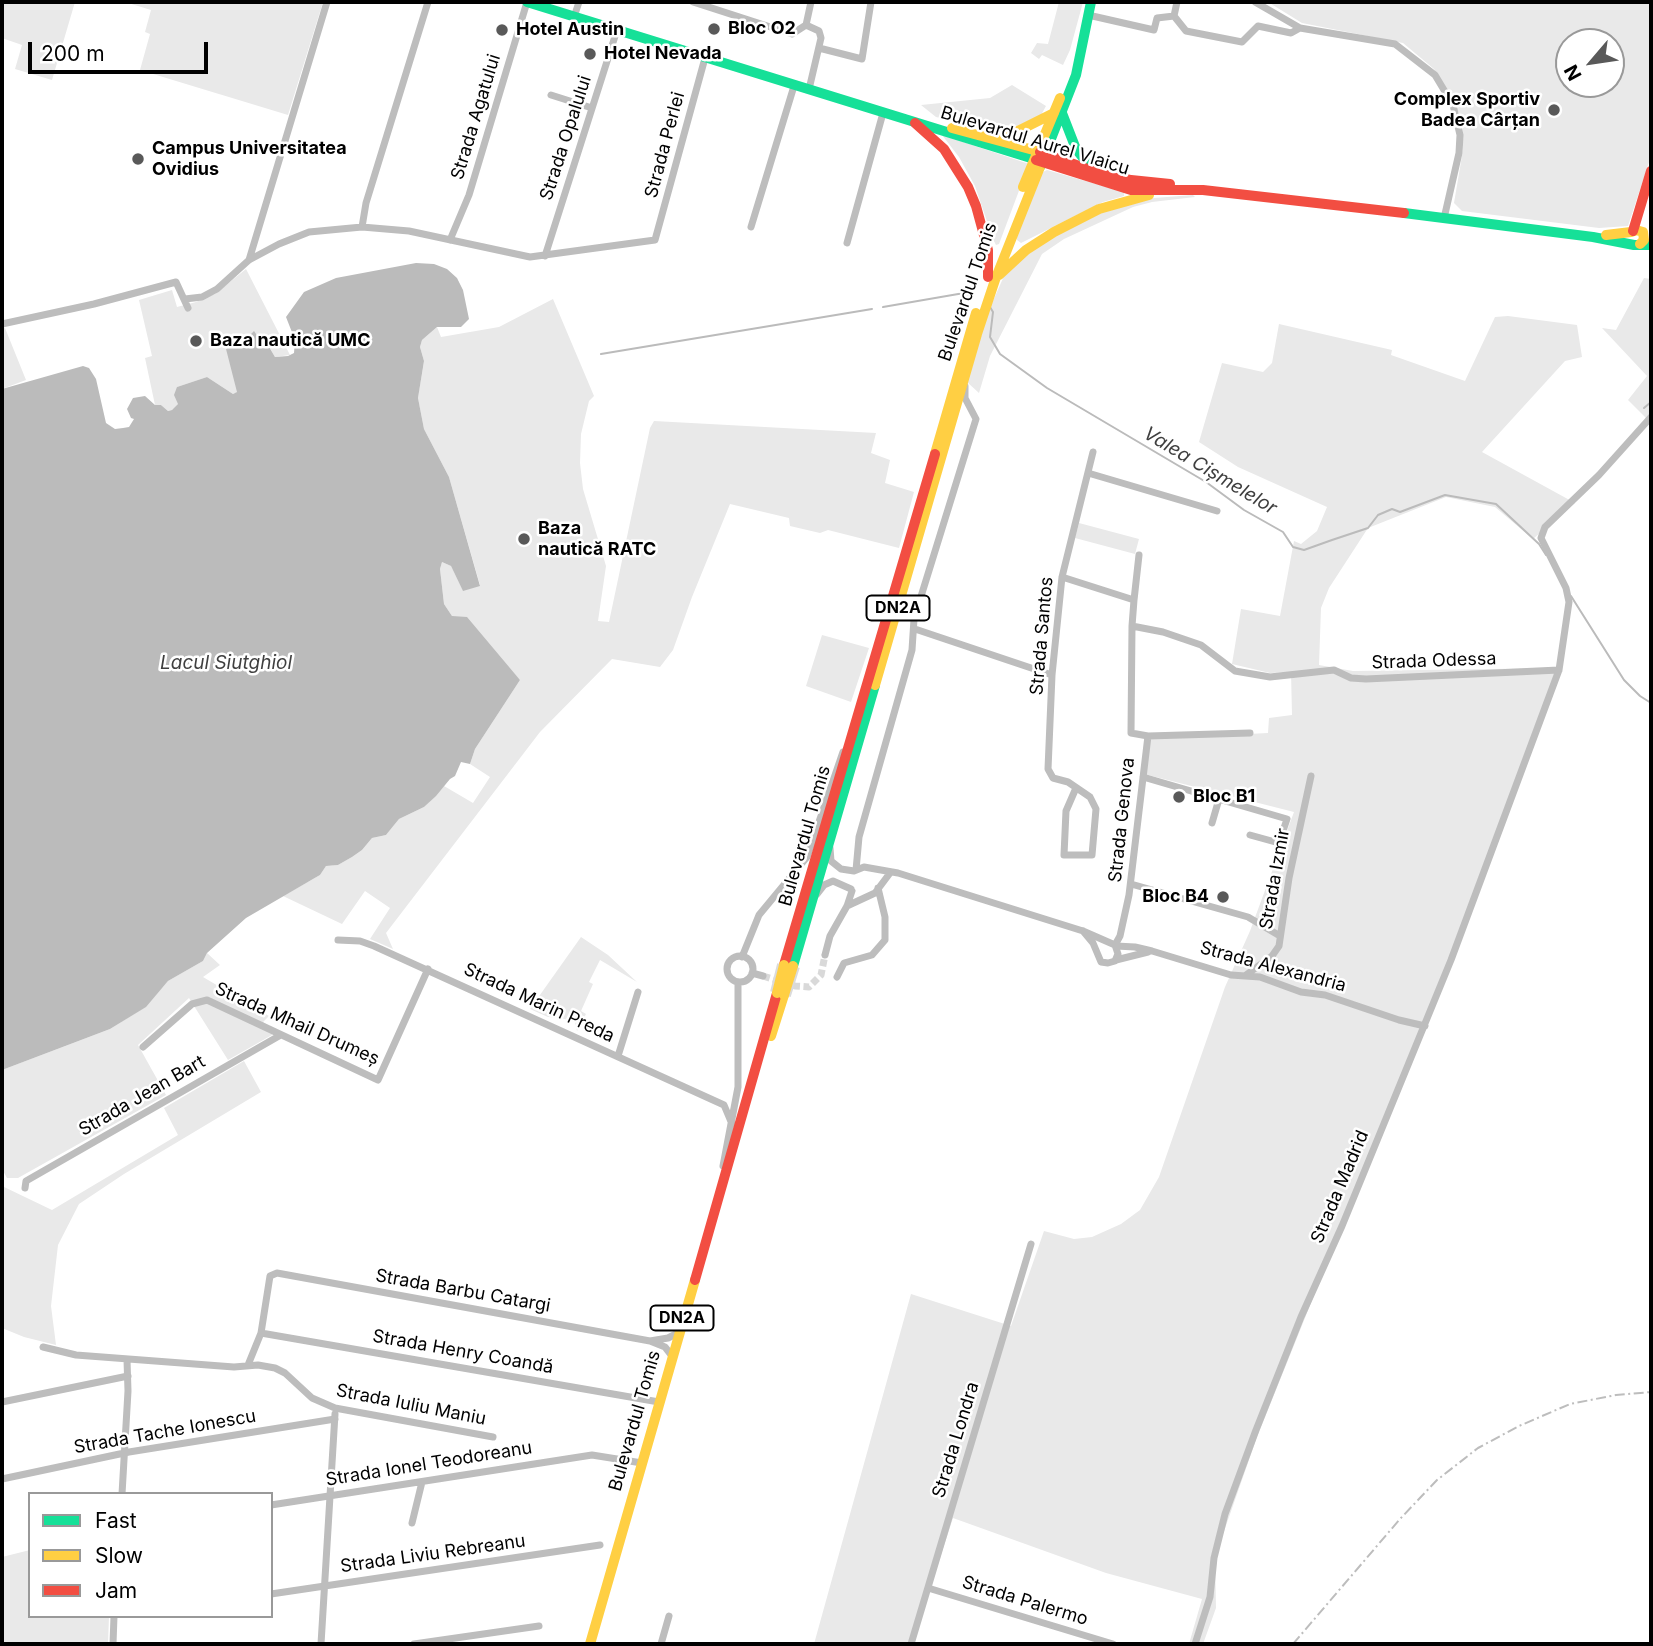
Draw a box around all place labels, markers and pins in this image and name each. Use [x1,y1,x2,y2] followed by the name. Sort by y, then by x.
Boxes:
[728,18,796,40] place label: Bloc O2
[516,19,624,41] place label: Hotel Austin
[706,21,722,37] marker: Bloc O2
[494,22,510,38] marker: Hotel Austin
[604,43,722,65] place label: Hotel Nevada
[582,46,598,62] marker: Hotel Nevada
[1394,89,1540,132] place label: Complex Sportiv Badea Cârțan
[1546,102,1562,118] marker: Complex Sportiv Badea Cârțan
[152,138,347,180] place label: Campus Universitatea Ovidius
[130,151,146,167] marker: Campus Universitatea Ovidius
[210,330,370,352] place label: Baza nautică UMC
[188,333,204,349] marker: Baza nautică UMC
[538,518,656,560] place label: Baza nautică RATC
[516,531,532,547] marker: Baza nautică RATC
[1193,786,1255,808] place label: Bloc B1
[1171,789,1187,805] marker: Bloc B1
[1142,886,1209,908] place label: Bloc B4
[1215,889,1231,905] marker: Bloc B4

